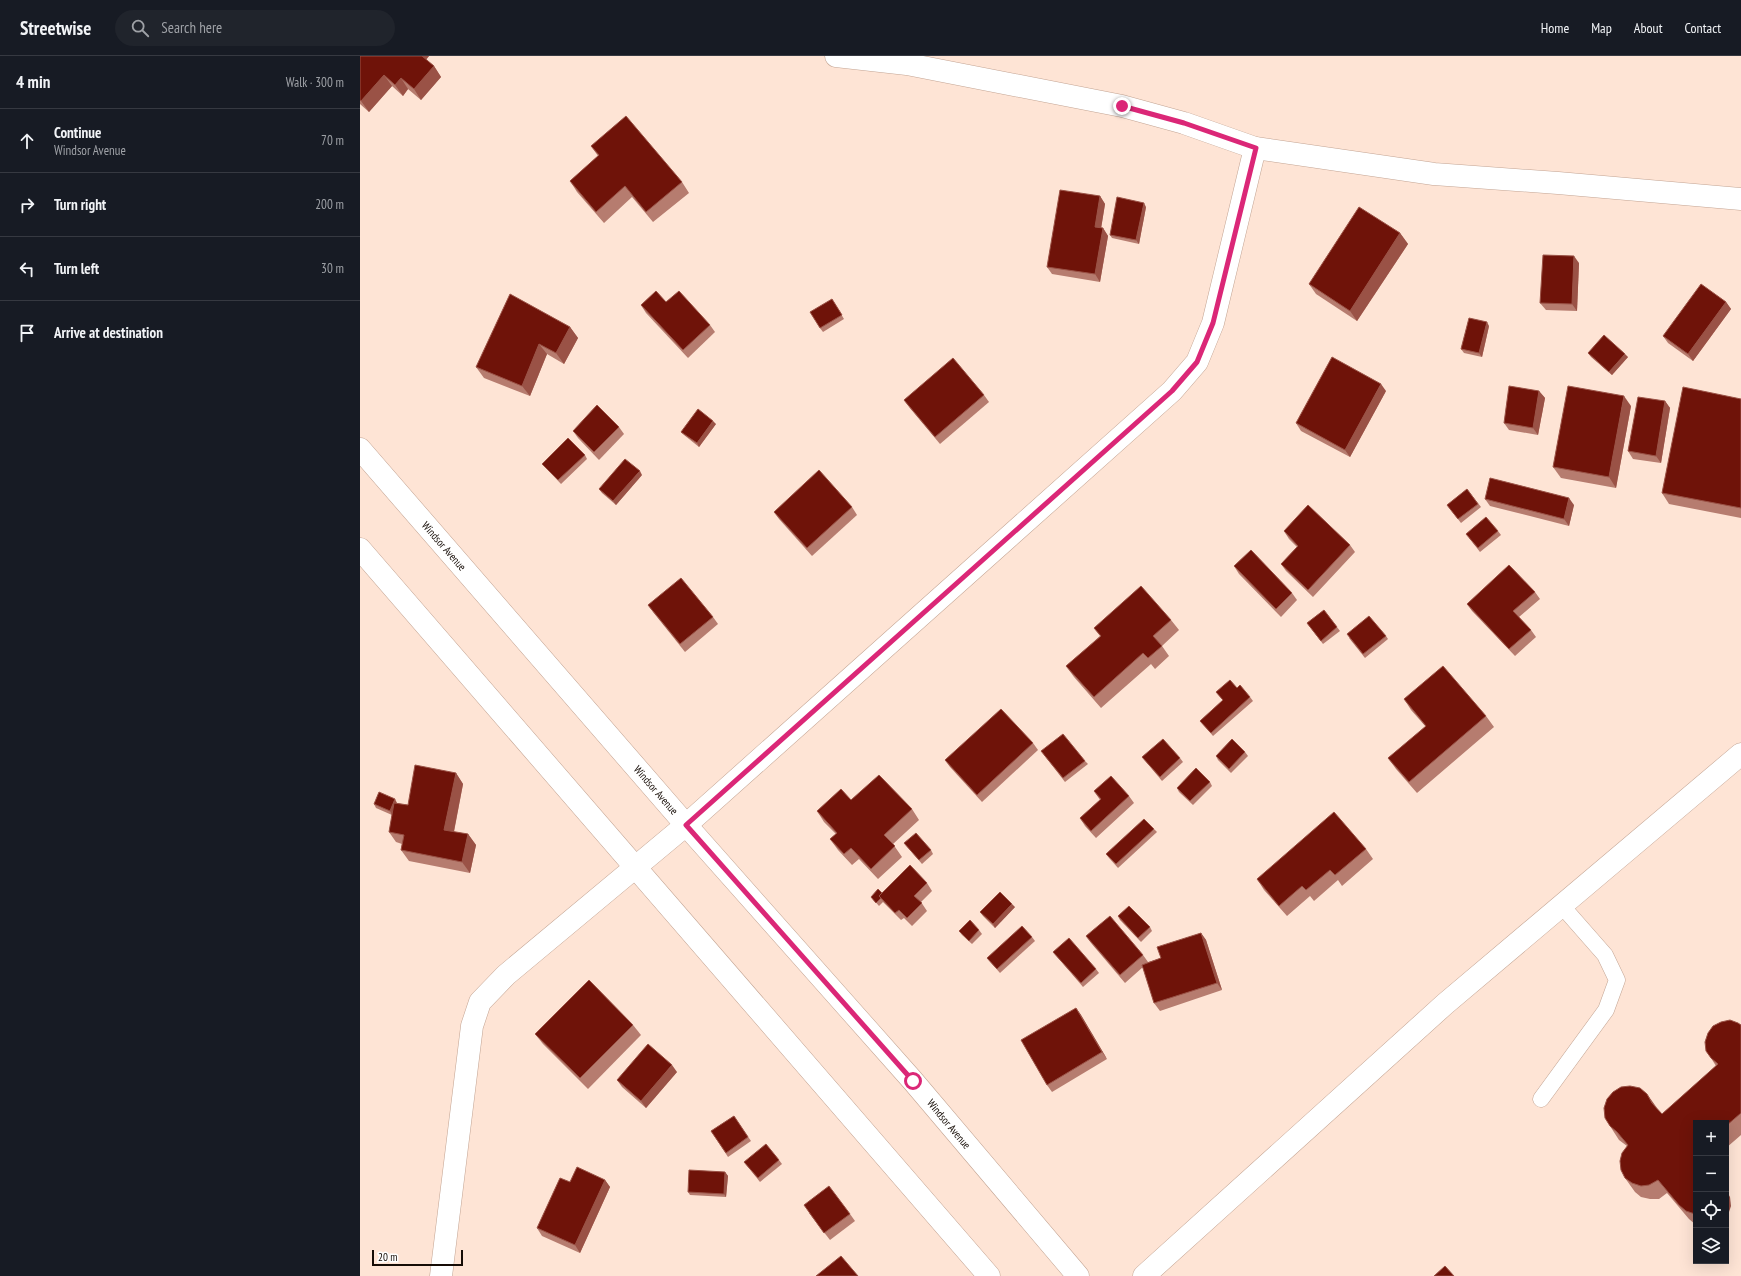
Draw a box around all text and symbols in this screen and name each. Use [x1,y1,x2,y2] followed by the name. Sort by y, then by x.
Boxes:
[115,10,395,46] search box
[20,16,91,40] text: Streetwise
[129,17,151,39] icon: search
[161,18,222,37] text: Search here
[1541,19,1569,37] text: Home
[1591,19,1612,37] text: Map
[1634,19,1663,37] text: About
[1685,19,1721,37] text: Contact
[16,71,50,93] text: 4 min
[286,74,344,91] text: Walk · 300 m
[1113,97,1131,115] route end
[54,123,101,142] text: Continue
[16,130,38,152] icon: ahead
[321,132,344,149] text: 70 m
[54,142,126,159] text: Windsor Avenue
[16,194,38,216] icon: right
[54,195,106,214] text: Turn right
[315,196,344,213] text: 200 m
[16,258,38,280] icon: left
[54,259,99,278] text: Turn left
[321,260,344,277] text: 30 m
[16,322,38,344] icon: arrive
[54,323,163,342] text: Arrive at destination
[419,518,469,574] street label: Windsor Avenue
[631,762,681,818] street label: Windsor Avenue
[904,1072,922,1090] route start
[924,1096,974,1152] street label: Windsor Avenue
[1693,1120,1729,1264] map controls
[1693,1120,1729,1156] button: +
[1693,1156,1729,1192] button: −
[1693,1192,1729,1228] button: locate
[1693,1228,1729,1264] button: layers
[372,1248,463,1267] scale bar
[378,1250,397,1264] text: 20 m

